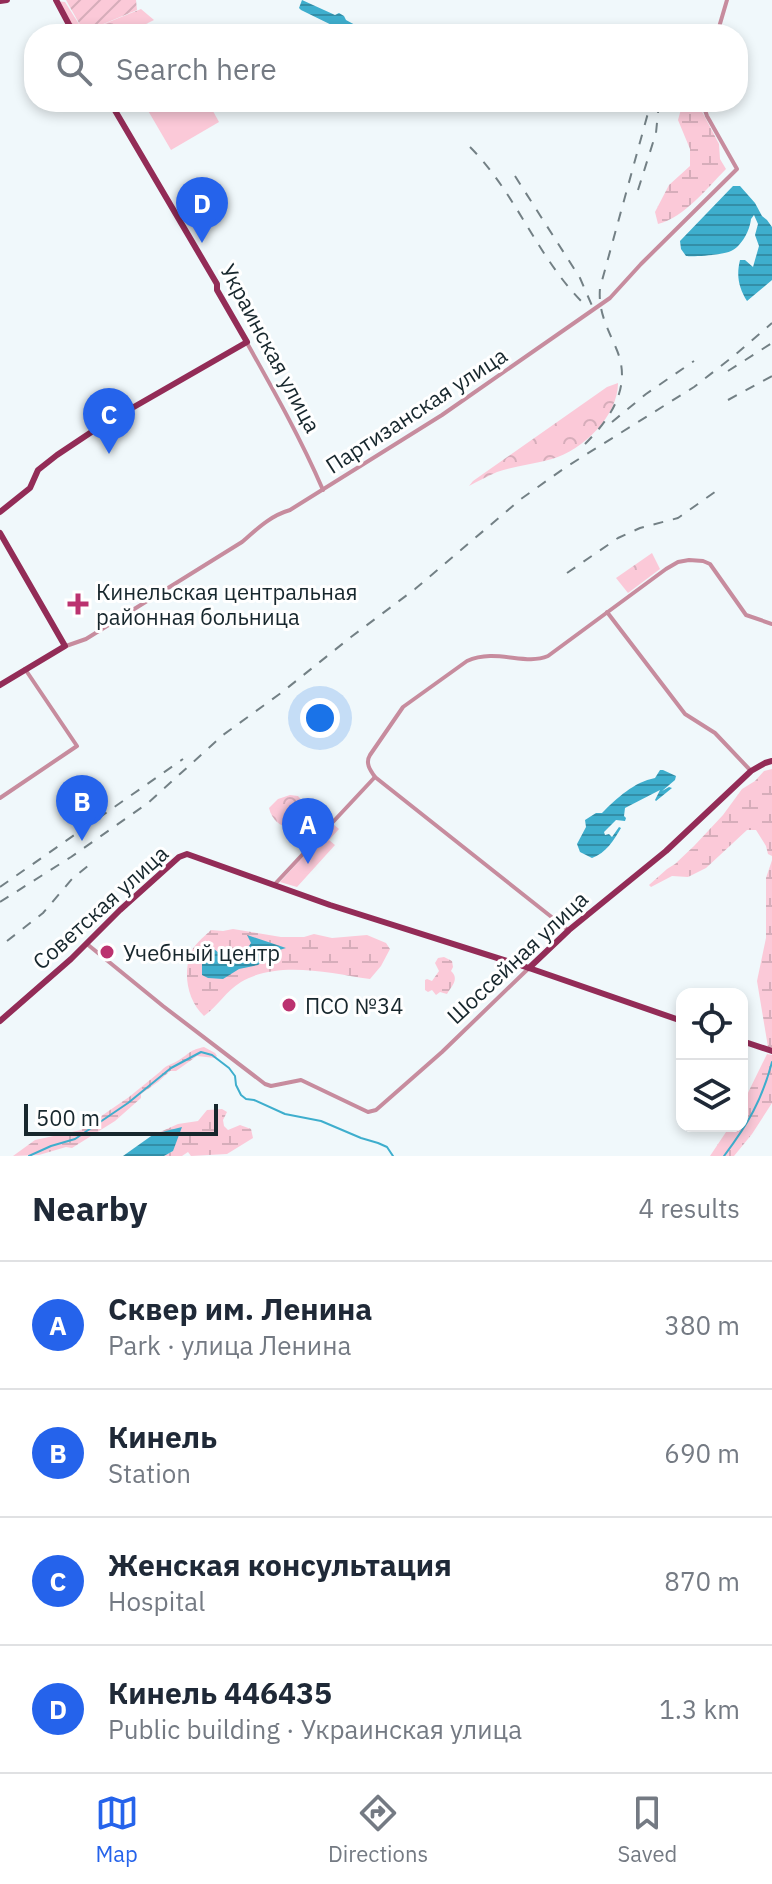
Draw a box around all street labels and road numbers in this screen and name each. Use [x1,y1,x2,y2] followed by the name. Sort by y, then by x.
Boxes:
[214,258,328,438] street label: Украинская улица
[320,340,513,480] street label: Партизанская улица
[26,838,174,976] street label: Советская улица
[440,884,594,1030] street label: Шоссейная улица

